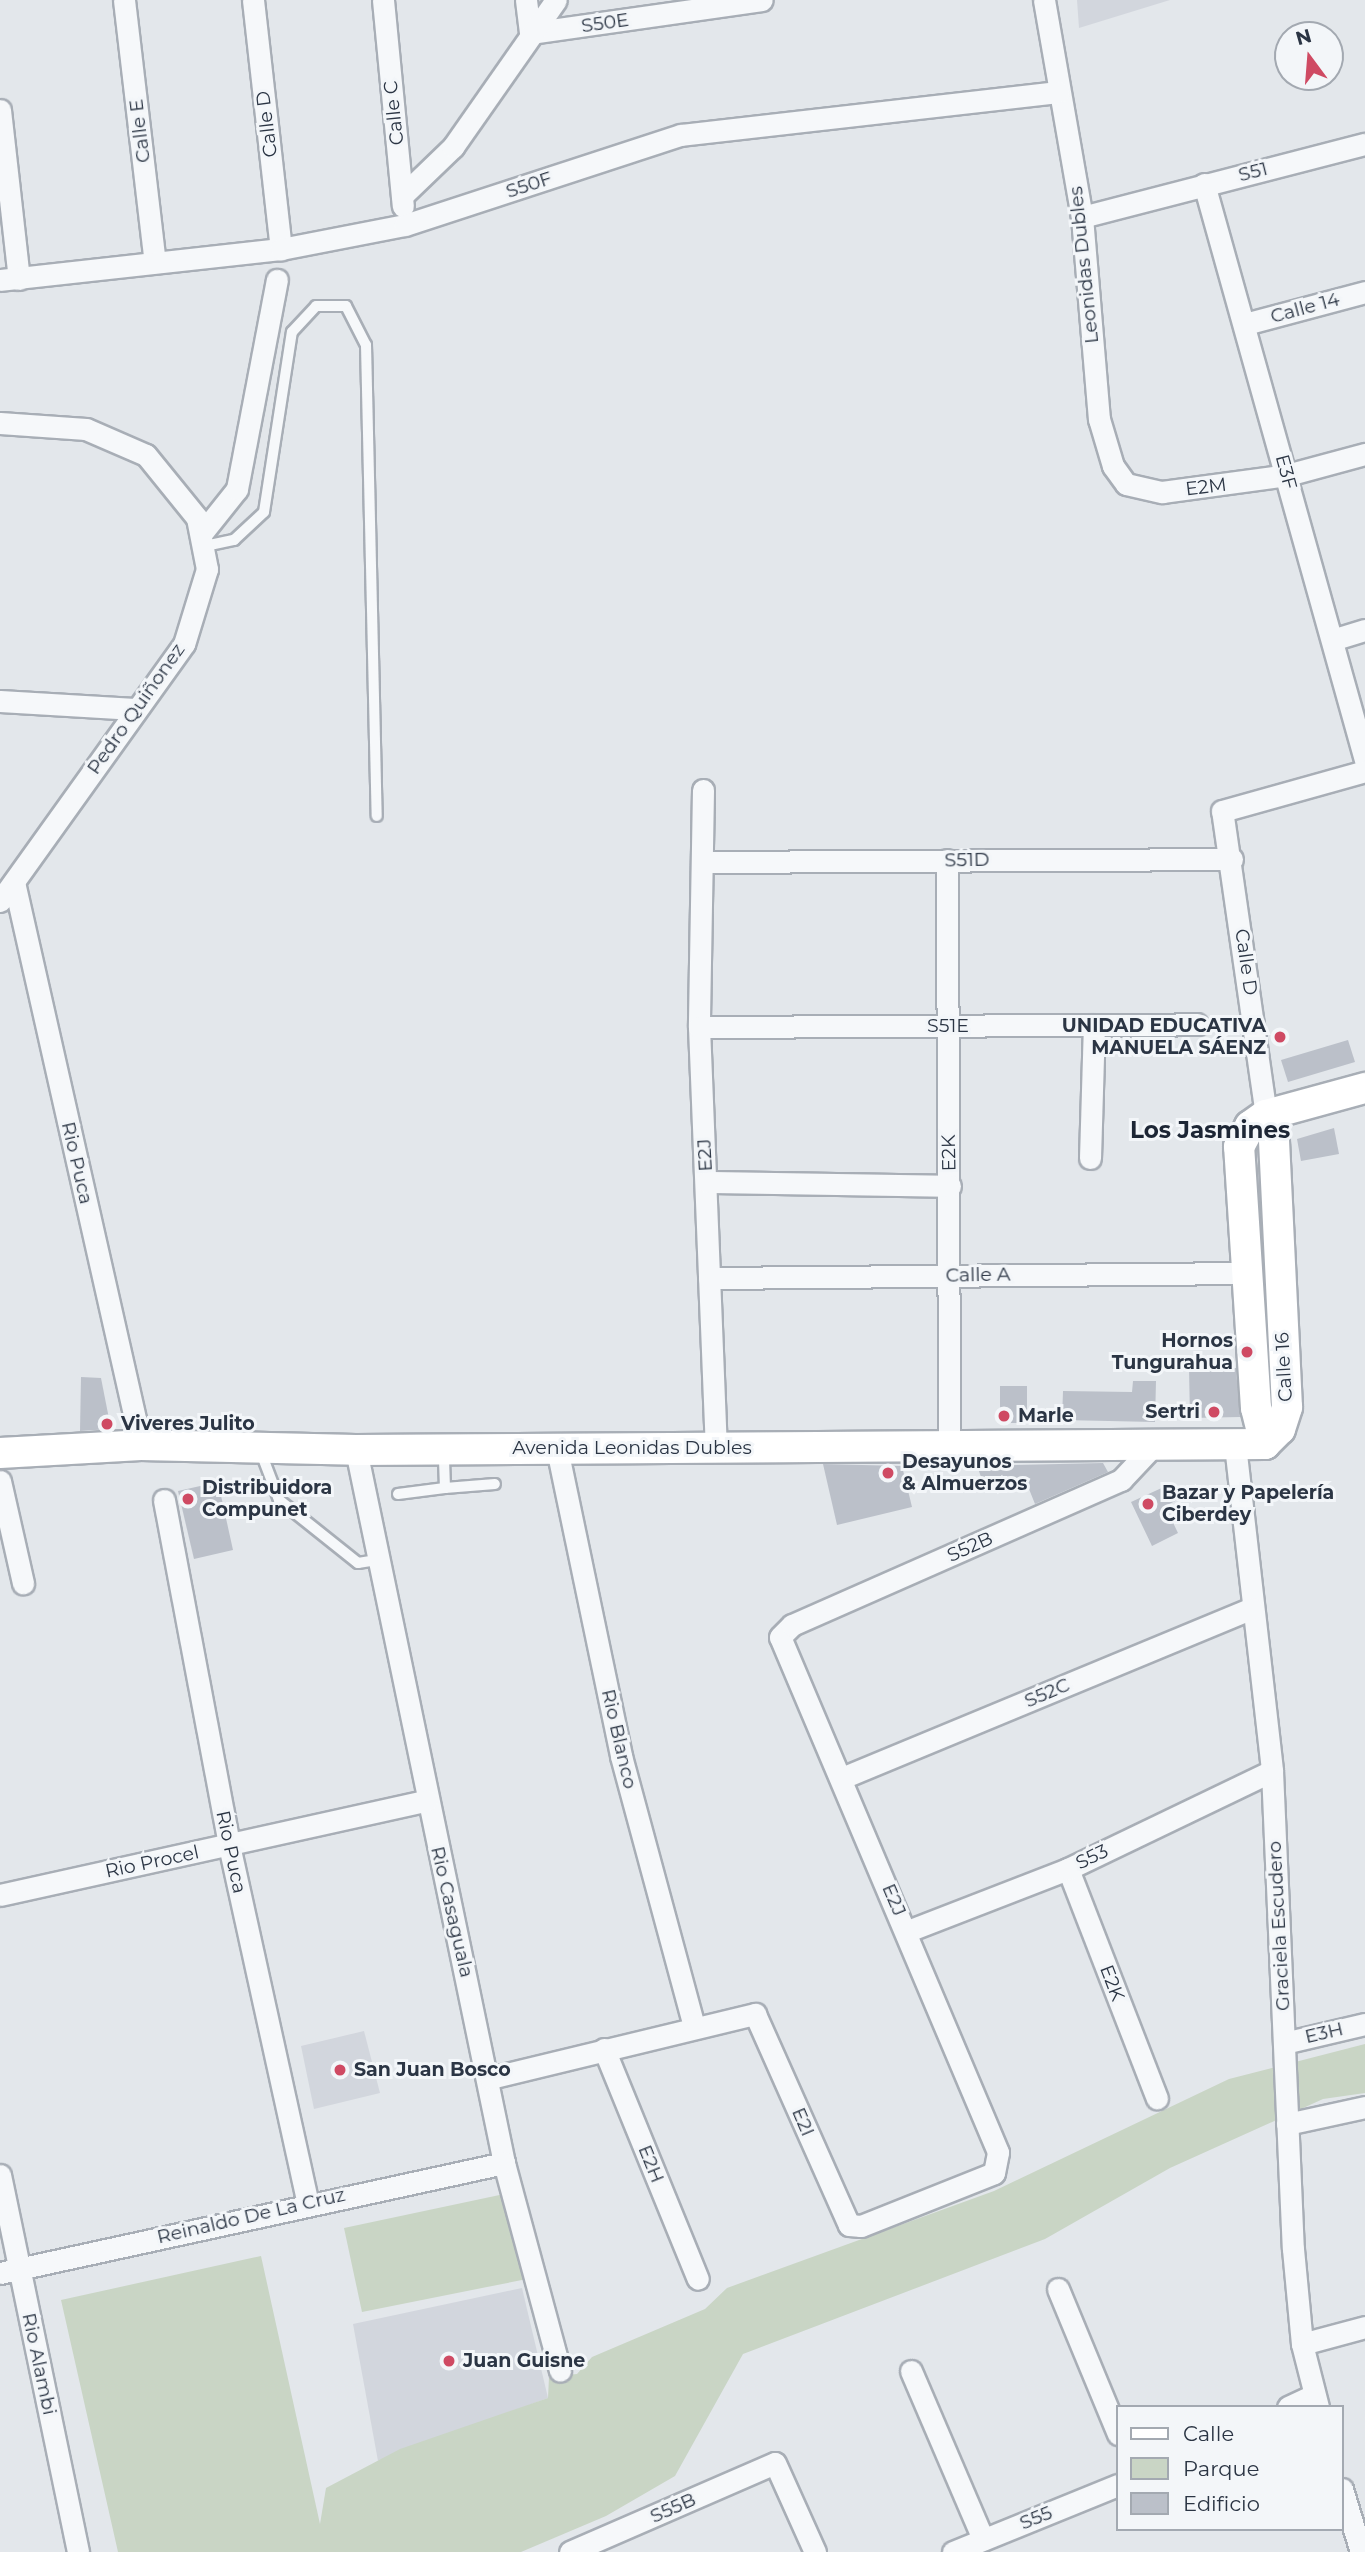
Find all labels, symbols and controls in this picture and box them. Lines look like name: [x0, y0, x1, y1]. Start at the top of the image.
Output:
street label: S50E: [580, 8, 630, 38]
north arrow: [1274, 21, 1344, 91]
text: N: [1293, 24, 1314, 50]
street label: Calle C: [379, 80, 409, 146]
street label: Calle D: [252, 89, 282, 159]
street label: Calle E: [125, 98, 155, 164]
street label: S51: [1236, 157, 1270, 187]
street label: S50F: [503, 167, 555, 203]
street label: Leonidas Dubles: [1064, 185, 1104, 345]
street label: Calle 14: [1268, 288, 1342, 328]
street label: E3F: [1270, 452, 1302, 492]
street label: E2M: [1184, 473, 1228, 501]
street label: Pedro Quiñonez: [82, 639, 190, 779]
street label: S51D: [944, 848, 990, 872]
street label: Calle D: [1230, 927, 1262, 997]
street label: S51E: [927, 1015, 969, 1037]
place label: UNIDAD EDUCATIVA MANUELA SÁENZ: [1062, 1015, 1266, 1059]
marker: UNIDAD EDUCATIVA MANUELA SÁENZ: [1272, 1029, 1288, 1045]
district label: Los Jasmines: [1130, 1116, 1290, 1144]
street label: Rio Puca: [56, 1119, 98, 1207]
street label: E2K: [937, 1134, 961, 1172]
street label: E2J: [693, 1138, 717, 1172]
street label: Calle A: [945, 1263, 1011, 1287]
place label: Hornos Tungurahua: [1112, 1330, 1233, 1374]
street label: Calle 16: [1271, 1332, 1297, 1402]
marker: Hornos Tungurahua: [1239, 1344, 1255, 1360]
place label: Sertri: [1145, 1401, 1200, 1423]
marker: Sertri: [1206, 1404, 1222, 1420]
place label: Marle: [1018, 1405, 1074, 1427]
marker: Marle: [996, 1408, 1012, 1424]
place label: Viveres Julito: [121, 1413, 255, 1435]
marker: Viveres Julito: [99, 1416, 115, 1432]
street label: Avenida Leonidas Dubles: [512, 1437, 752, 1459]
place label: Desayunos & Almuerzos: [902, 1451, 1027, 1495]
marker: Desayunos & Almuerzos: [880, 1465, 896, 1481]
place label: Distribuidora Compunet: [202, 1477, 332, 1521]
place label: Bazar y Papelería Ciberdey: [1162, 1482, 1334, 1526]
marker: Distribuidora Compunet: [180, 1491, 196, 1507]
marker: Bazar y Papelería Ciberdey: [1140, 1496, 1156, 1512]
street label: S52B: [944, 1527, 996, 1567]
street label: S52C: [1021, 1673, 1073, 1713]
street label: Rio Blanco: [596, 1687, 642, 1791]
street label: Rio Puca: [211, 1809, 251, 1895]
street label: S53: [1072, 1840, 1112, 1874]
street label: Graciela Escudero: [1263, 1840, 1295, 2012]
street label: Rio Procel: [103, 1841, 201, 1883]
street label: Rio Casaguala: [426, 1844, 478, 1980]
street label: E2J: [877, 1880, 911, 1920]
street label: E2K: [1095, 1962, 1129, 2004]
street label: E3H: [1303, 2018, 1345, 2048]
place label: San Juan Bosco: [354, 2059, 511, 2081]
marker: San Juan Bosco: [332, 2062, 348, 2078]
street label: E2I: [787, 2104, 819, 2140]
street label: E2H: [633, 2142, 669, 2186]
street label: Reinaldo De La Cruz: [155, 2183, 347, 2249]
street label: Rio Alambi: [17, 2311, 61, 2417]
place label: Juan Guisne: [463, 2350, 585, 2372]
marker: Juan Guisne: [441, 2353, 457, 2369]
legend: [1116, 2405, 1344, 2531]
text: Calle: [1183, 2421, 1234, 2446]
text: Parque: [1183, 2456, 1259, 2481]
street label: S55B: [647, 2488, 699, 2528]
text: Edificio: [1183, 2491, 1260, 2516]
street label: S55: [1016, 2501, 1056, 2535]

